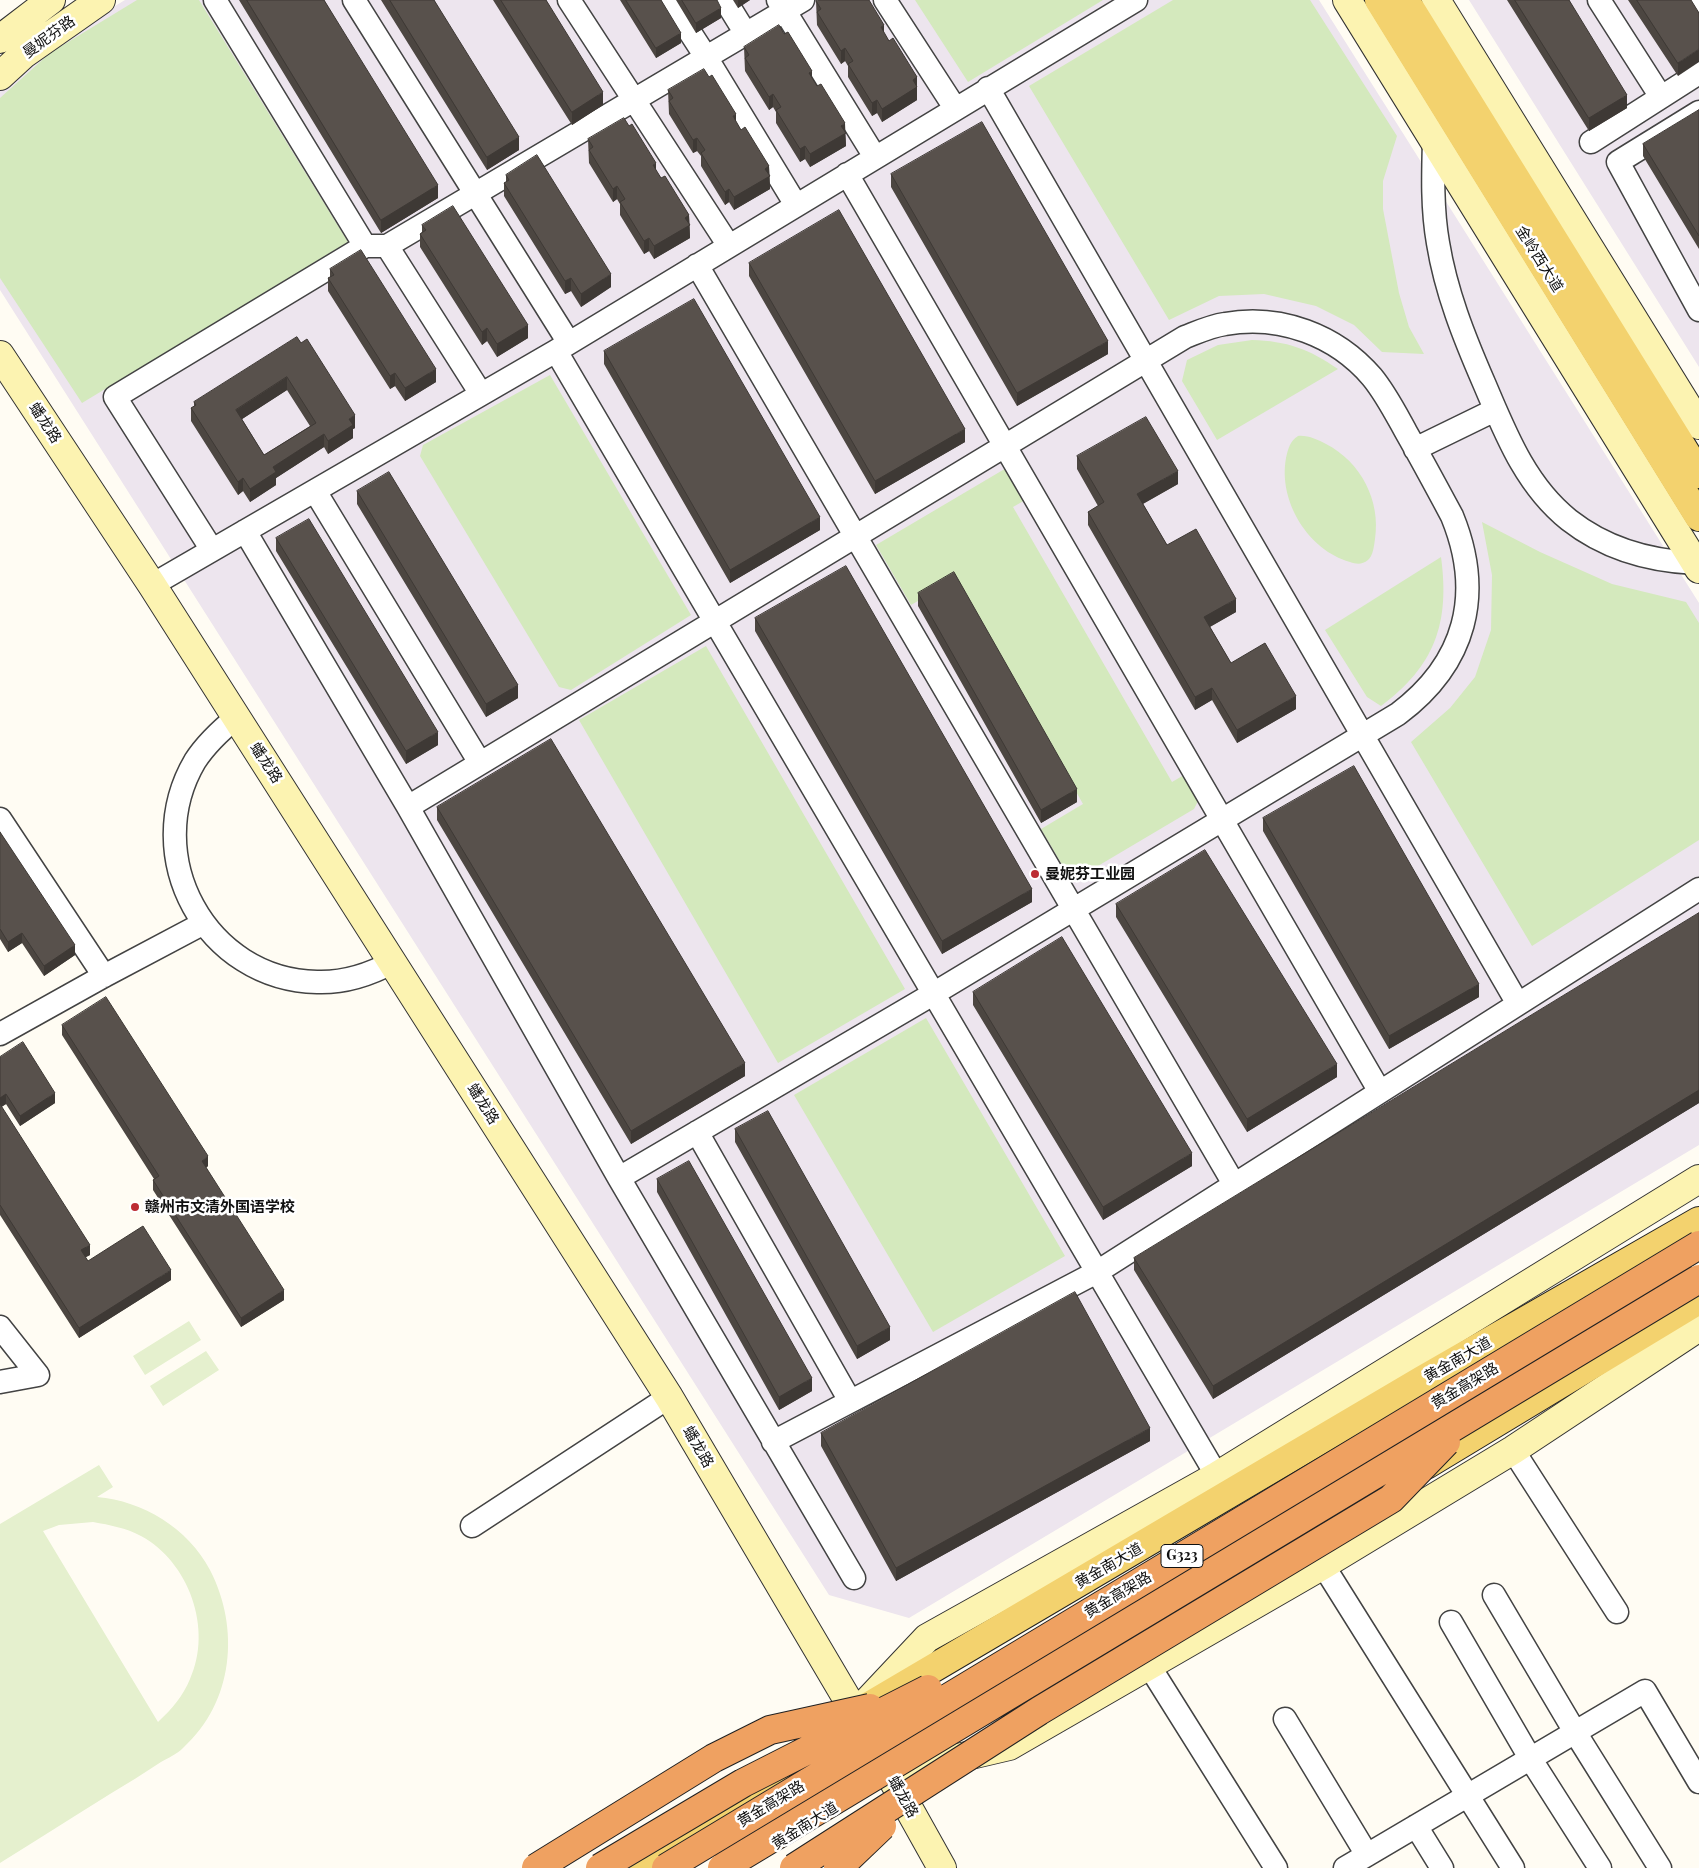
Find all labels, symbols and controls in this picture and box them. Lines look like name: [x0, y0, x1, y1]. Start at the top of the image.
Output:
street label: 曼妮芬路: [19, 12, 79, 62]
street label: 金岭西大道: [1511, 222, 1567, 296]
street label: 蟠龙路: [25, 399, 65, 447]
street label: 蟠龙路: [246, 739, 286, 787]
place label: 曼妮芬工业园: [1045, 865, 1135, 883]
marker: 曼妮芬工业园: [1029, 868, 1041, 880]
street label: 蟠龙路: [463, 1080, 503, 1128]
place label: 赣州市文清外国语学校: [145, 1198, 295, 1216]
marker: 赣州市文清外国语学校: [129, 1201, 141, 1213]
street label: 黄金南大道: [1421, 1333, 1495, 1387]
street label: 黄金高架路: [1428, 1359, 1502, 1413]
street label: 蟠龙路: [679, 1423, 717, 1471]
street label: 黄金南大道: [1072, 1539, 1146, 1593]
road number: G323: [1161, 1544, 1203, 1568]
street label: 黄金高架路: [1081, 1568, 1155, 1622]
street label: 蟠龙路: [884, 1773, 922, 1821]
street label: 黄金高架路: [734, 1777, 808, 1831]
street label: 黄金南大道: [768, 1798, 842, 1854]

